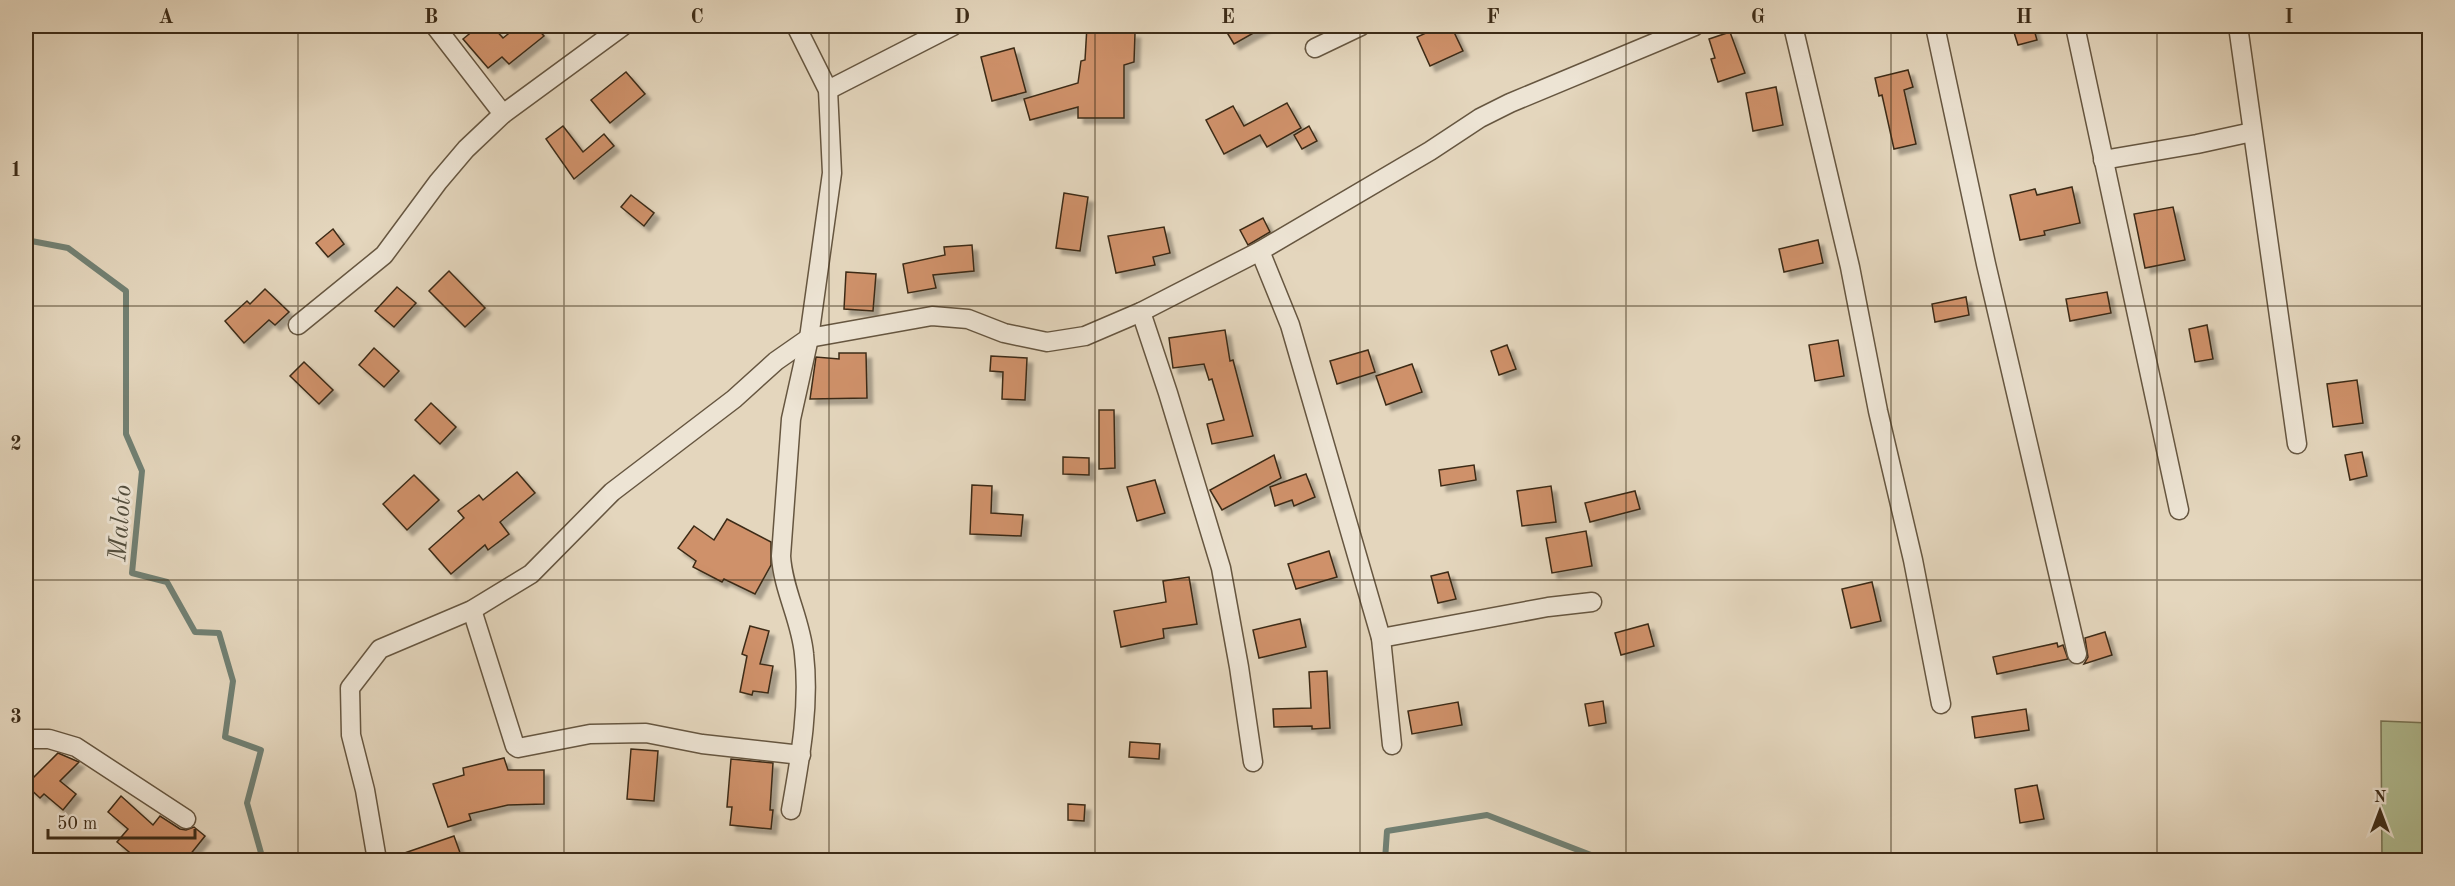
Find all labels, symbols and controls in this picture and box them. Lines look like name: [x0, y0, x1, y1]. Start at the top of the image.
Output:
text: A: [158, 8, 174, 28]
text: B: [424, 8, 438, 28]
text: C: [690, 8, 704, 28]
text: D: [954, 8, 970, 28]
text: E: [1221, 8, 1235, 28]
text: F: [1486, 8, 1500, 28]
text: G: [1751, 8, 1765, 28]
text: H: [2016, 8, 2032, 28]
text: I: [2285, 8, 2293, 28]
text: 1: [10, 161, 22, 181]
text: 2: [10, 435, 22, 455]
water label: Maloto: [105, 484, 137, 563]
text: 3: [10, 708, 22, 728]
north arrow: [2350, 781, 2410, 841]
text: N: [2374, 790, 2387, 806]
scale bar: [48, 802, 195, 840]
text: 50 m: [57, 815, 97, 833]

